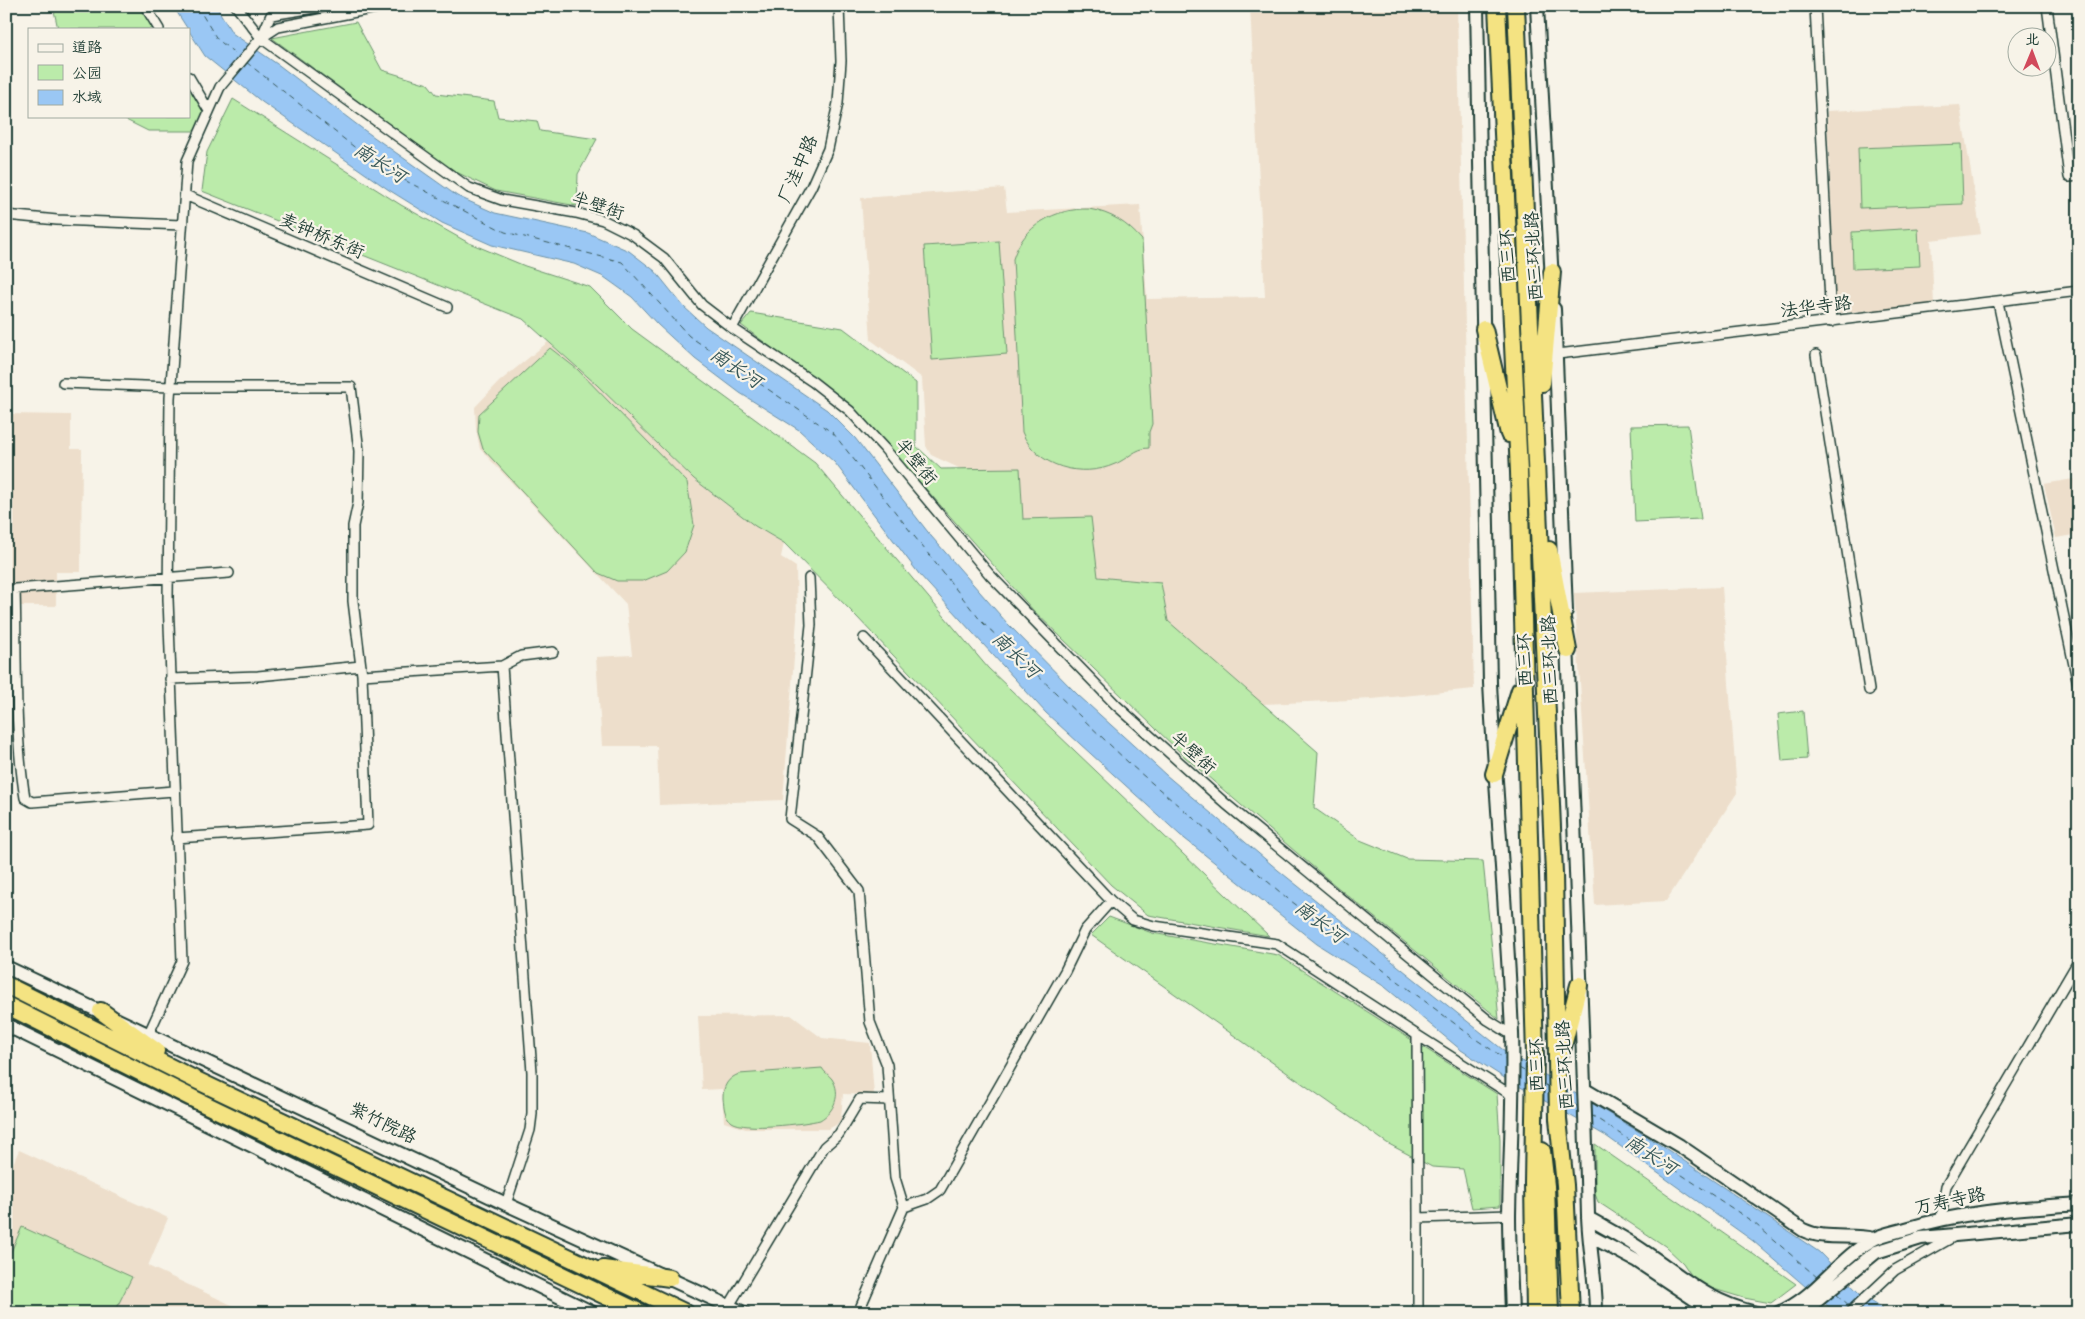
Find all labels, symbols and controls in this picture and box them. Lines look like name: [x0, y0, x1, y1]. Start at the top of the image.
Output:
legend: [28, 28, 190, 118]
north arrow: [2008, 28, 2058, 78]
text: 北: [2025, 31, 2039, 48]
text: 道路: [72, 38, 102, 57]
text: 公园: [72, 64, 102, 83]
text: 水域: [72, 88, 102, 107]
street label: 厂洼中路: [773, 131, 823, 207]
water label: 南长河: [350, 137, 413, 190]
street label: 半壁街: [569, 187, 627, 225]
street label: 麦钟桥东街: [276, 208, 368, 264]
street label: 西三环北路: [1520, 210, 1548, 302]
street label: 西三环: [1495, 228, 1521, 284]
street label: 法华寺路: [1779, 291, 1853, 323]
water label: 南长河: [706, 342, 769, 396]
street label: 半壁街: [890, 434, 942, 490]
street label: 西三环北路: [1537, 615, 1563, 705]
water label: 南长河: [987, 627, 1047, 686]
street label: 西三环: [1513, 633, 1537, 687]
street label: 半壁街: [1165, 726, 1221, 780]
water label: 南长河: [1290, 895, 1352, 951]
street label: 西三环北路: [1551, 1019, 1579, 1111]
street label: 西三环: [1525, 1038, 1549, 1092]
street label: 紫竹院路: [346, 1097, 420, 1149]
water label: 南长河: [1621, 1129, 1684, 1182]
street label: 万寿寺路: [1912, 1182, 1988, 1220]

